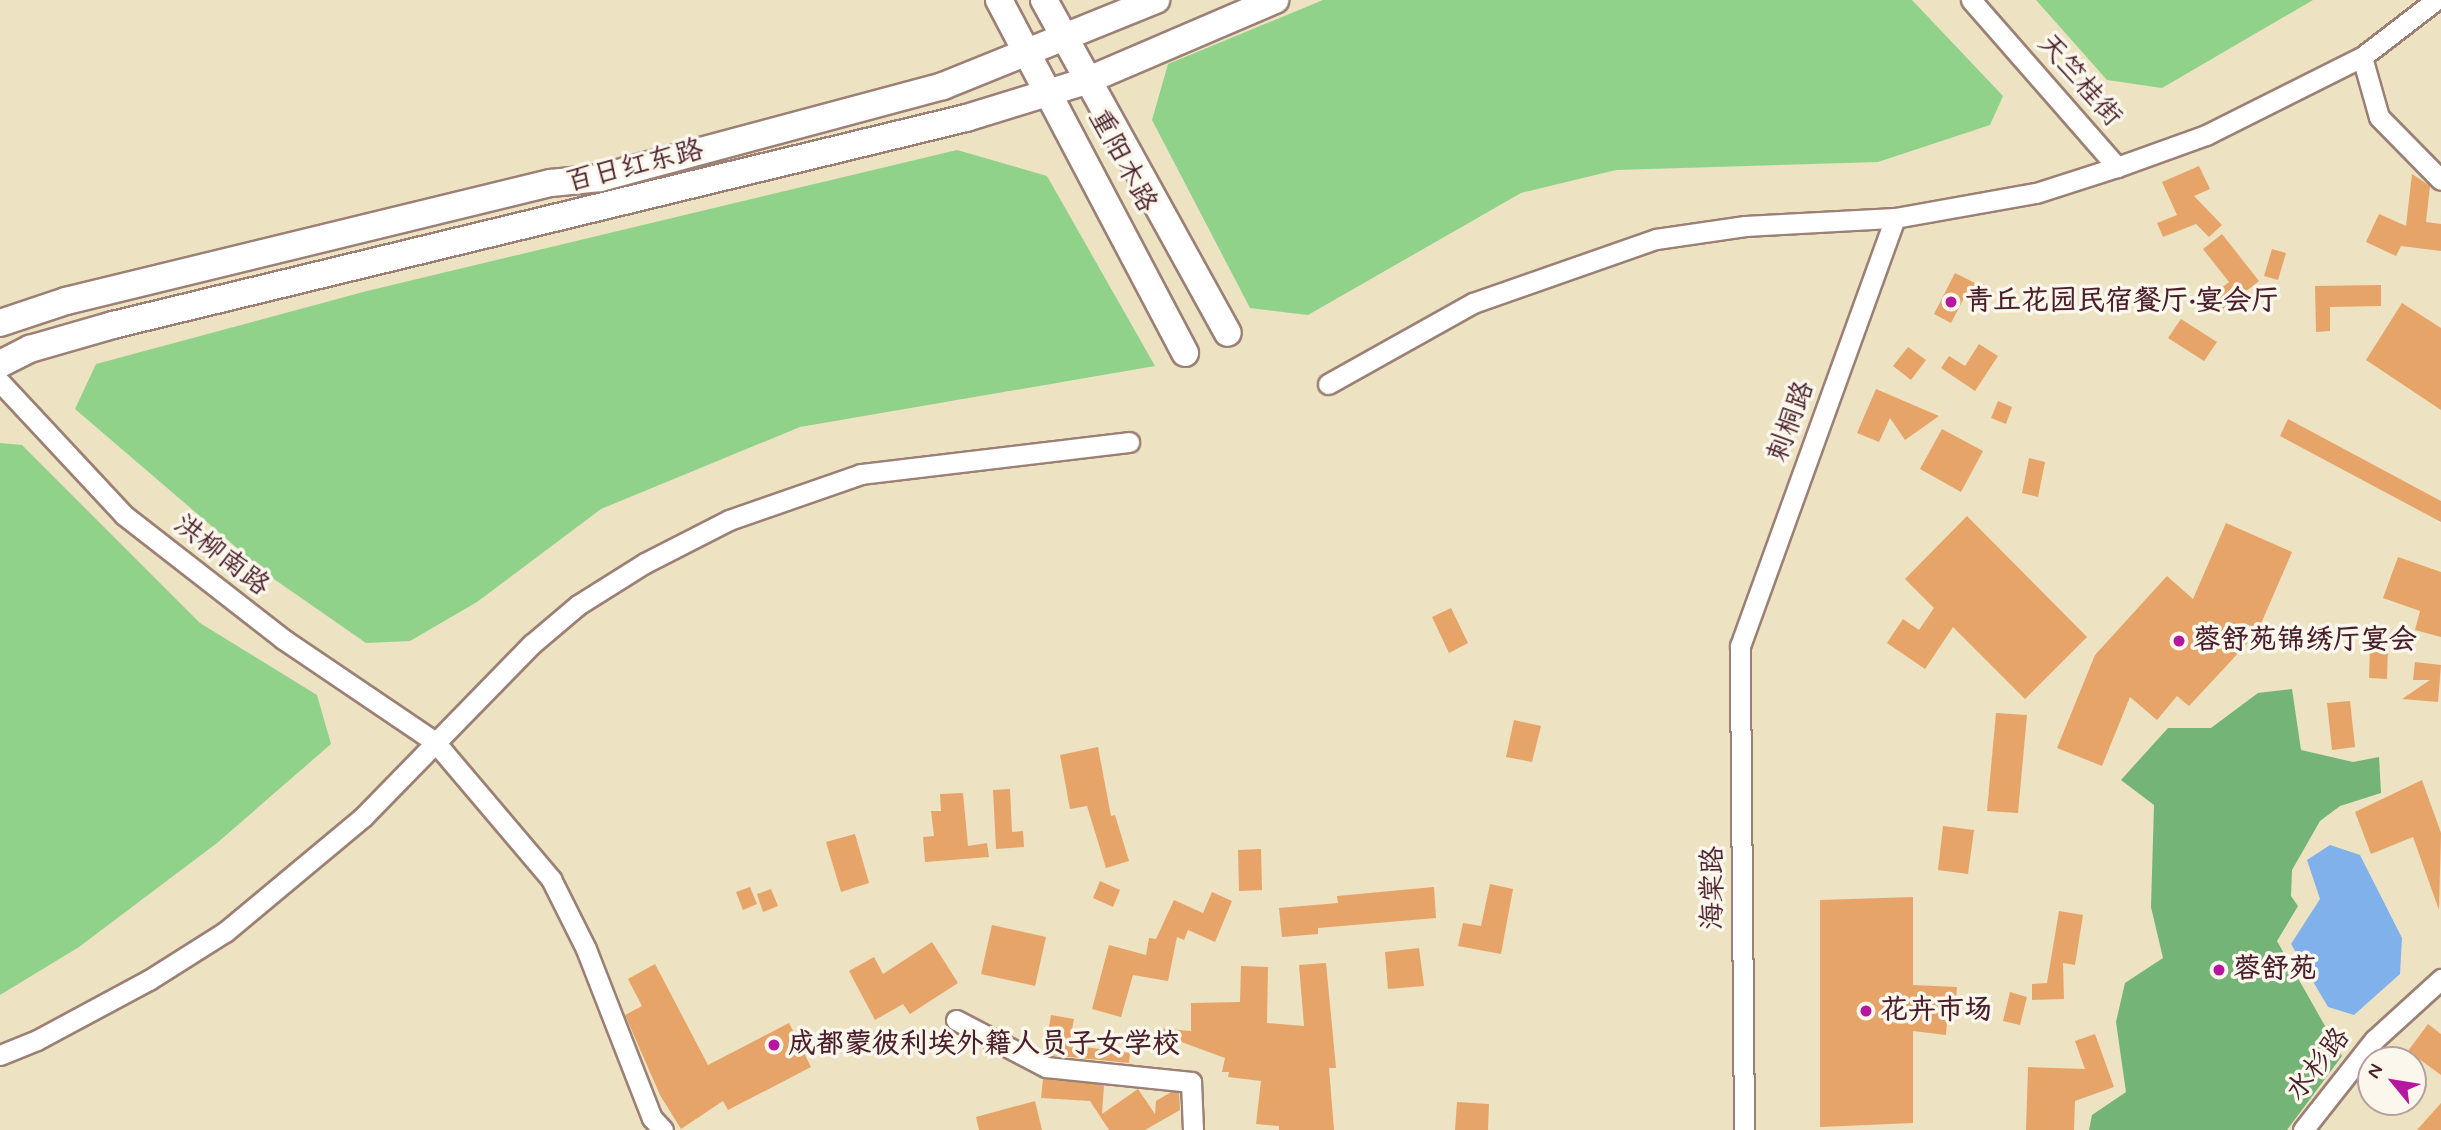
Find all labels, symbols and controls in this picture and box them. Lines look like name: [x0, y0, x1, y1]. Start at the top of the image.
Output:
street label: 天竺桂街: [2030, 28, 2128, 134]
street label: 重阳木路: [1081, 104, 1163, 218]
street label: 百日红东路: [563, 134, 707, 200]
place label: 青丘花园民宿餐厅·宴会厅: [1965, 285, 2279, 319]
marker: 青丘花园民宿餐厅·宴会厅: [1943, 294, 1959, 310]
street label: 刺桐路: [1762, 377, 1822, 467]
street label: 洪柳南路: [167, 508, 275, 604]
place label: 蓉舒苑锦绣厅宴会: [2193, 624, 2417, 658]
marker: 蓉舒苑锦绣厅宴会: [2171, 633, 2187, 649]
street label: 海棠路: [1697, 846, 1731, 930]
place label: 蓉舒苑: [2233, 953, 2317, 987]
marker: 蓉舒苑: [2211, 962, 2227, 978]
place label: 花卉市场: [1880, 994, 1992, 1028]
marker: 花卉市场: [1858, 1003, 1874, 1019]
street label: 水杉路: [2280, 1022, 2358, 1108]
place label: 成都蒙彼利埃外籍人员子女学校: [788, 1028, 1180, 1062]
marker: 成都蒙彼利埃外籍人员子女学校: [766, 1037, 782, 1053]
north arrow: [2357, 1046, 2427, 1116]
text: N: [2361, 1060, 2389, 1083]

